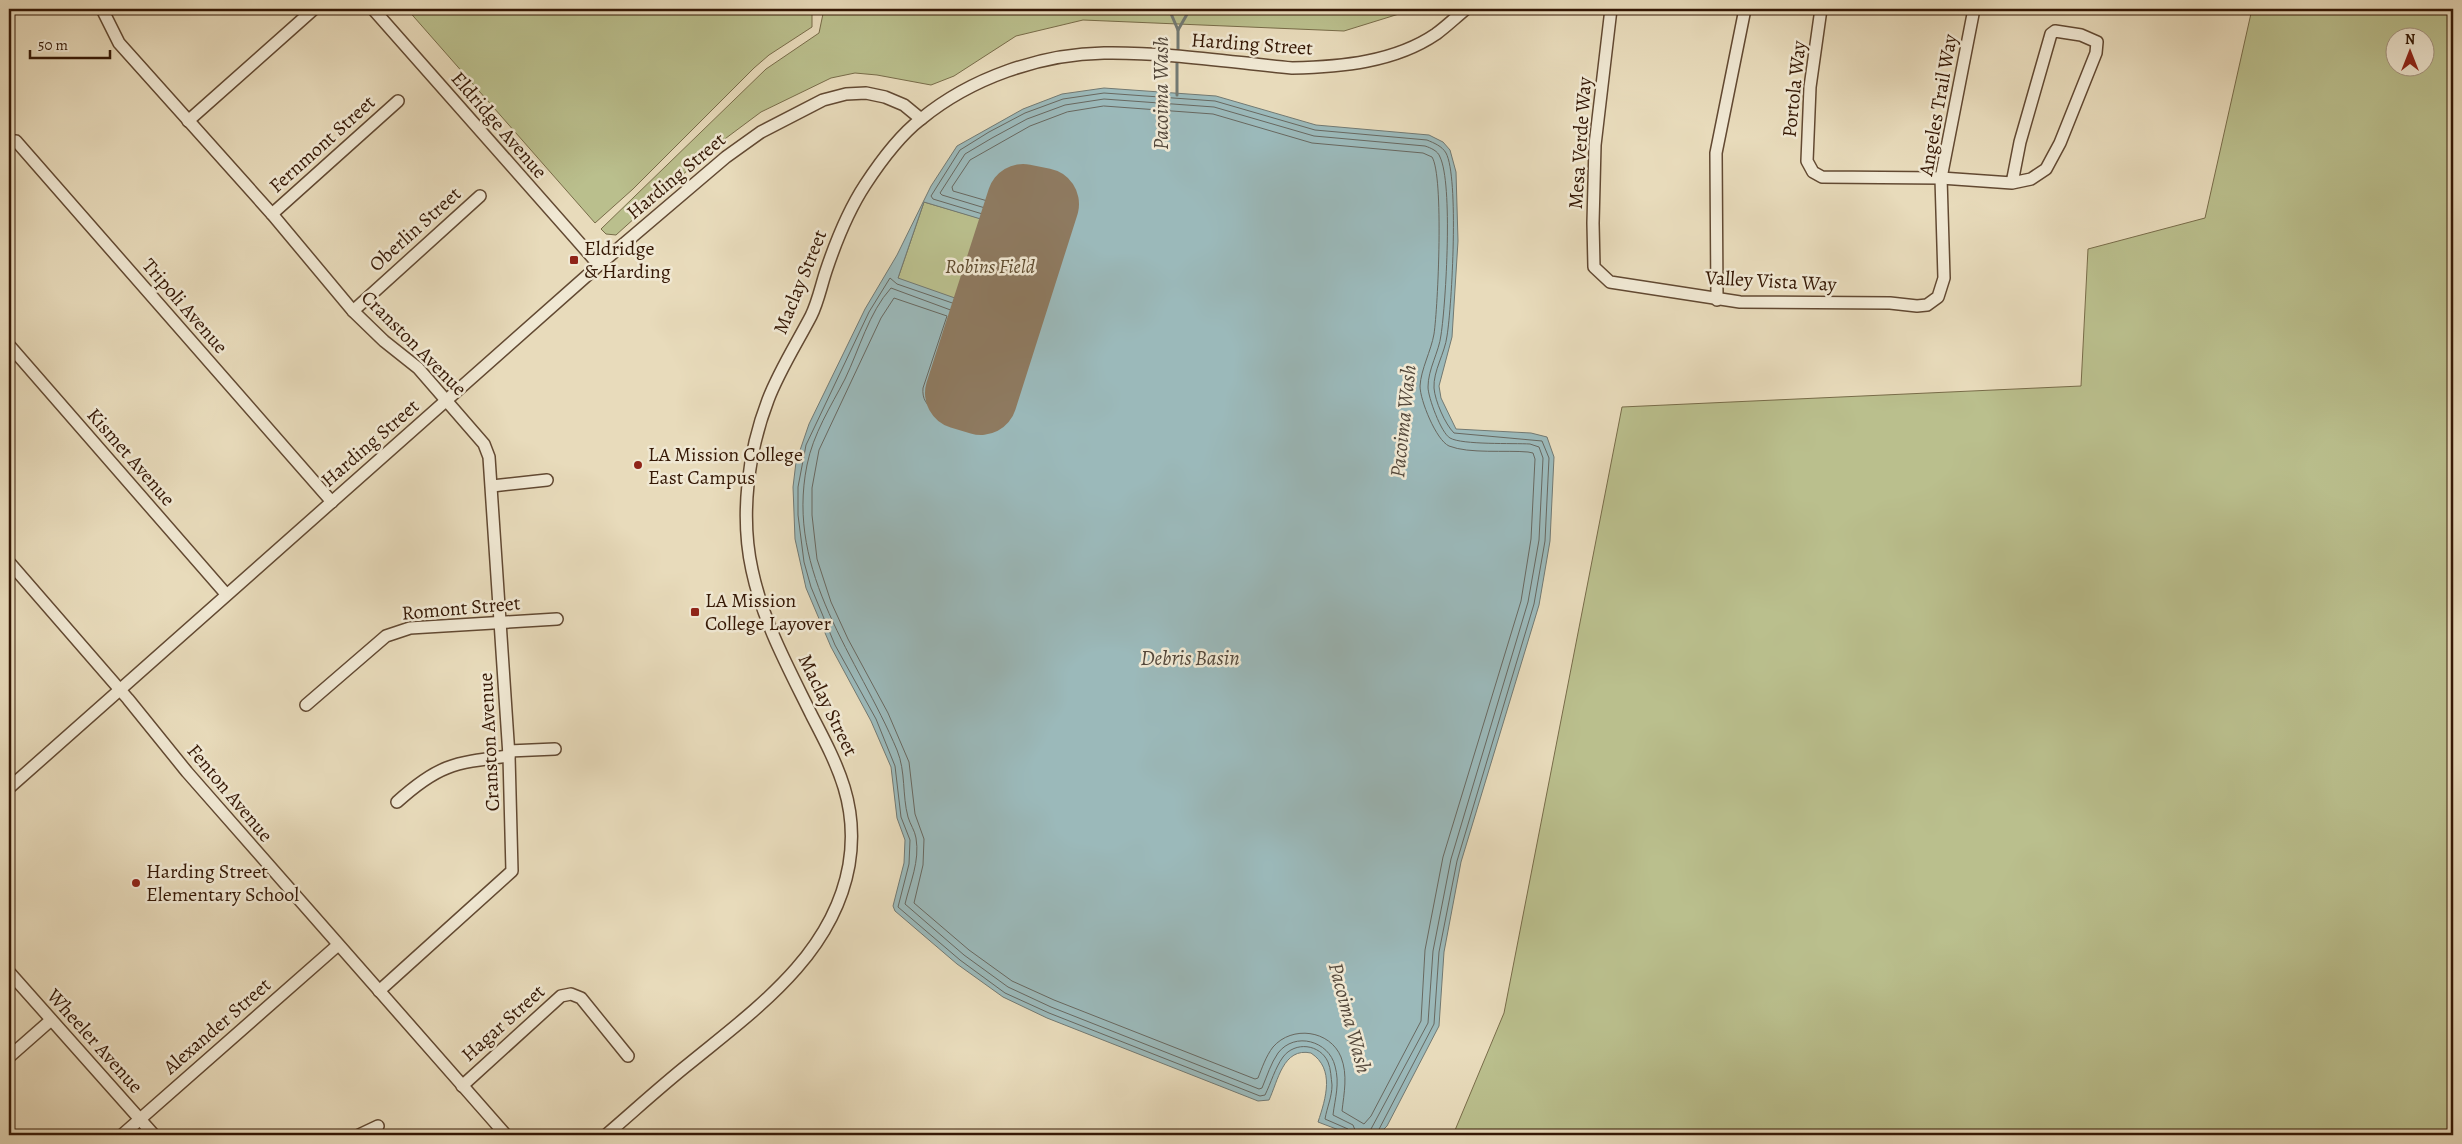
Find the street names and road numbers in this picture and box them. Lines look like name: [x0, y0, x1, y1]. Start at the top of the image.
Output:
street label: Harding Street: [1190, 26, 1314, 62]
street label: Angeles Trail Way: [1912, 31, 1964, 179]
street label: Portola Way: [1775, 38, 1813, 139]
street label: Eldridge Avenue: [445, 66, 553, 184]
street label: Mesa Verde Way: [1562, 75, 1598, 210]
street label: Fernmont Street: [263, 89, 381, 199]
street label: Harding Street: [621, 126, 732, 226]
street label: Oberlin Street: [363, 180, 467, 278]
street label: Maclay Street: [767, 225, 833, 338]
street label: Tripoli Avenue: [136, 253, 234, 359]
street label: Valley Vista Way: [1704, 264, 1838, 298]
street label: Cranston Avenue: [355, 284, 473, 402]
street label: Harding Street: [315, 393, 425, 493]
street label: Kismet Avenue: [81, 402, 181, 512]
street label: Romont Street: [401, 589, 522, 627]
street label: Maclay Street: [792, 649, 865, 761]
street label: Cranston Avenue: [472, 672, 506, 812]
street label: Fenton Avenue: [181, 738, 279, 848]
street label: Alexander Street: [157, 971, 277, 1081]
street label: Hagar Street: [455, 978, 551, 1068]
street label: Wheeler Avenue: [40, 982, 149, 1099]

